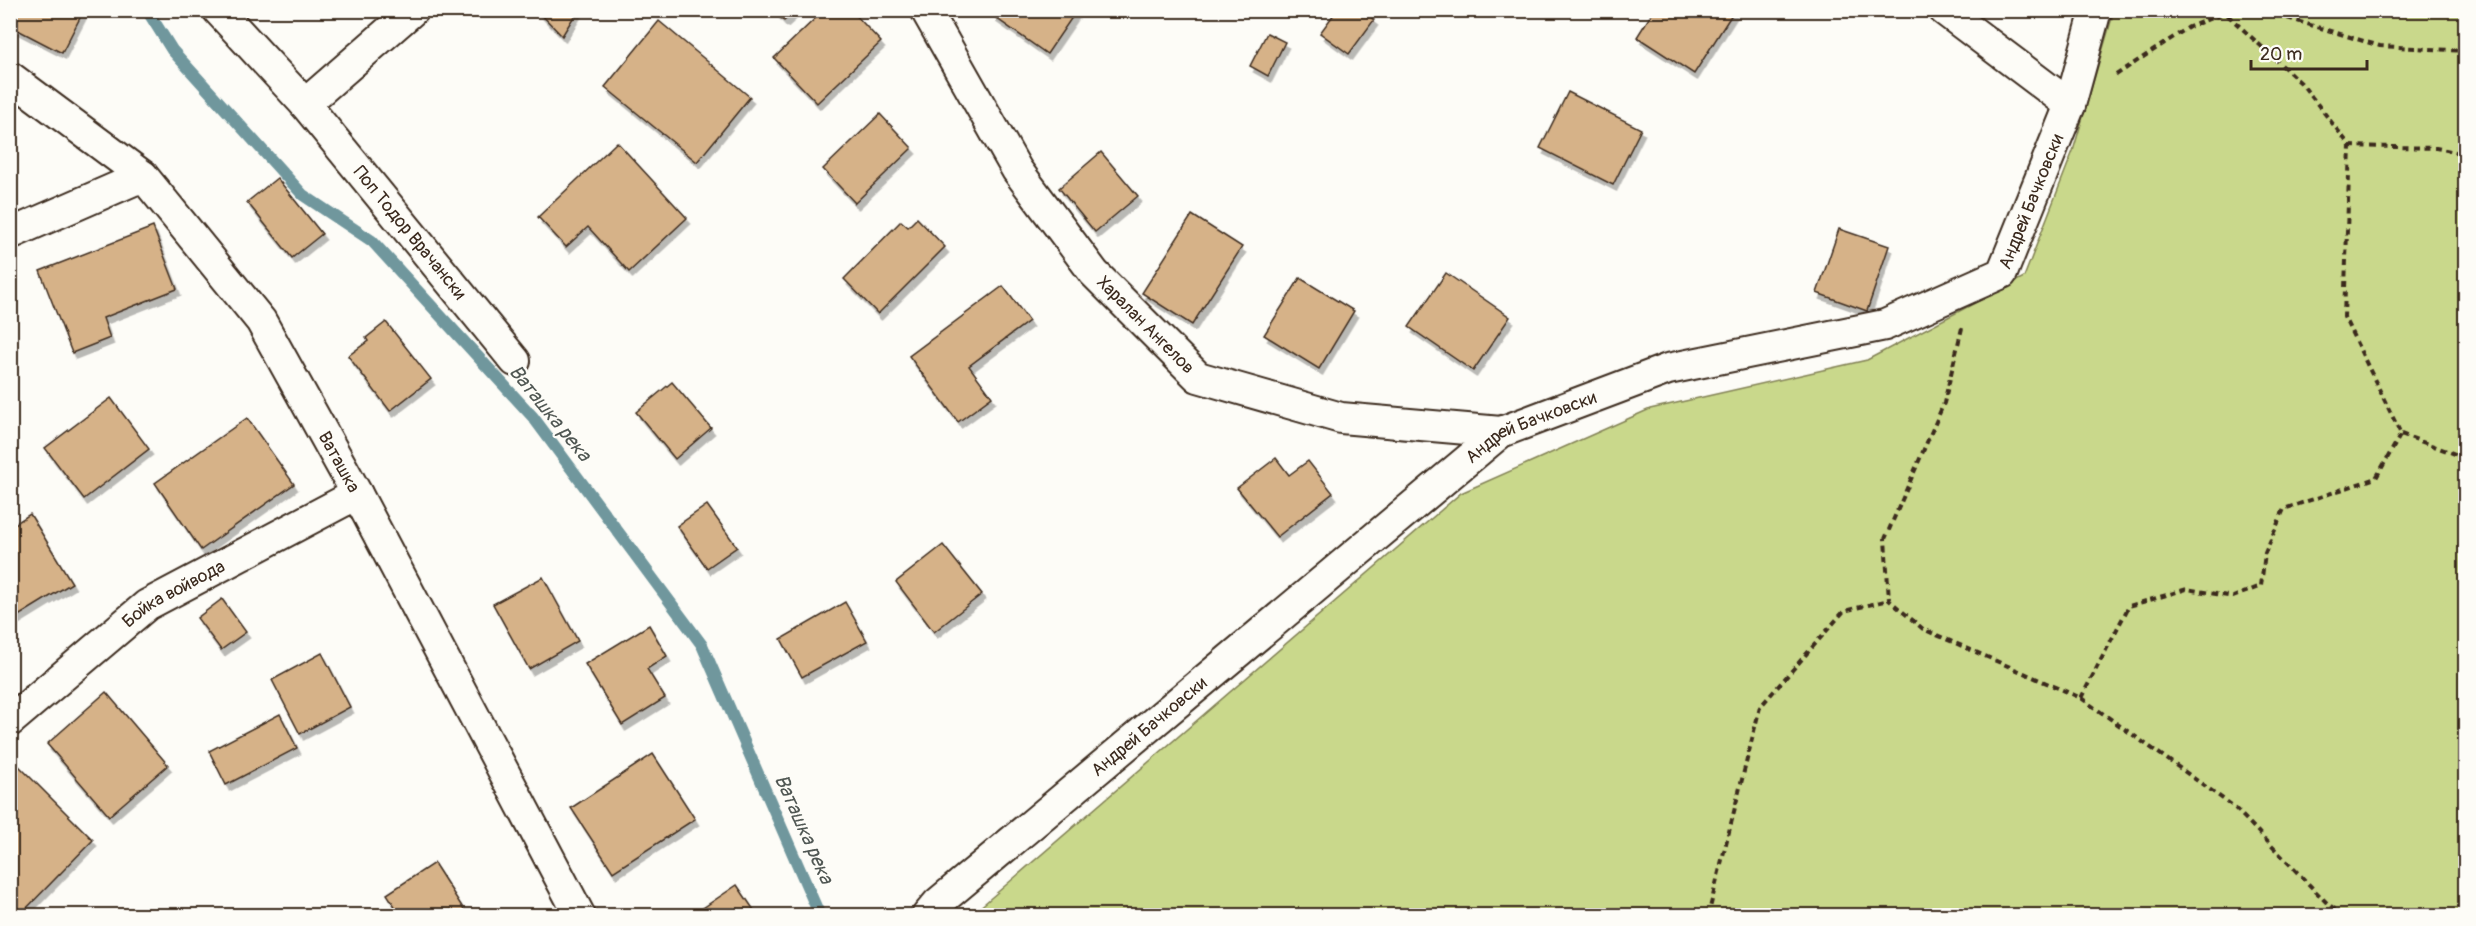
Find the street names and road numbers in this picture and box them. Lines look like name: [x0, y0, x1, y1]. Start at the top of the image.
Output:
street label: Андрей Бачковски: [1993, 131, 2069, 273]
street label: Поп Тодор Врачански: [349, 161, 471, 304]
street label: Харалан Ангелов: [1092, 271, 1200, 379]
street label: Андрей Бачковски: [1461, 386, 1599, 468]
street label: Ваташка: [313, 427, 365, 497]
street label: Бойка войвода: [117, 555, 229, 633]
street label: Андрей Бачковски: [1086, 672, 1211, 782]

